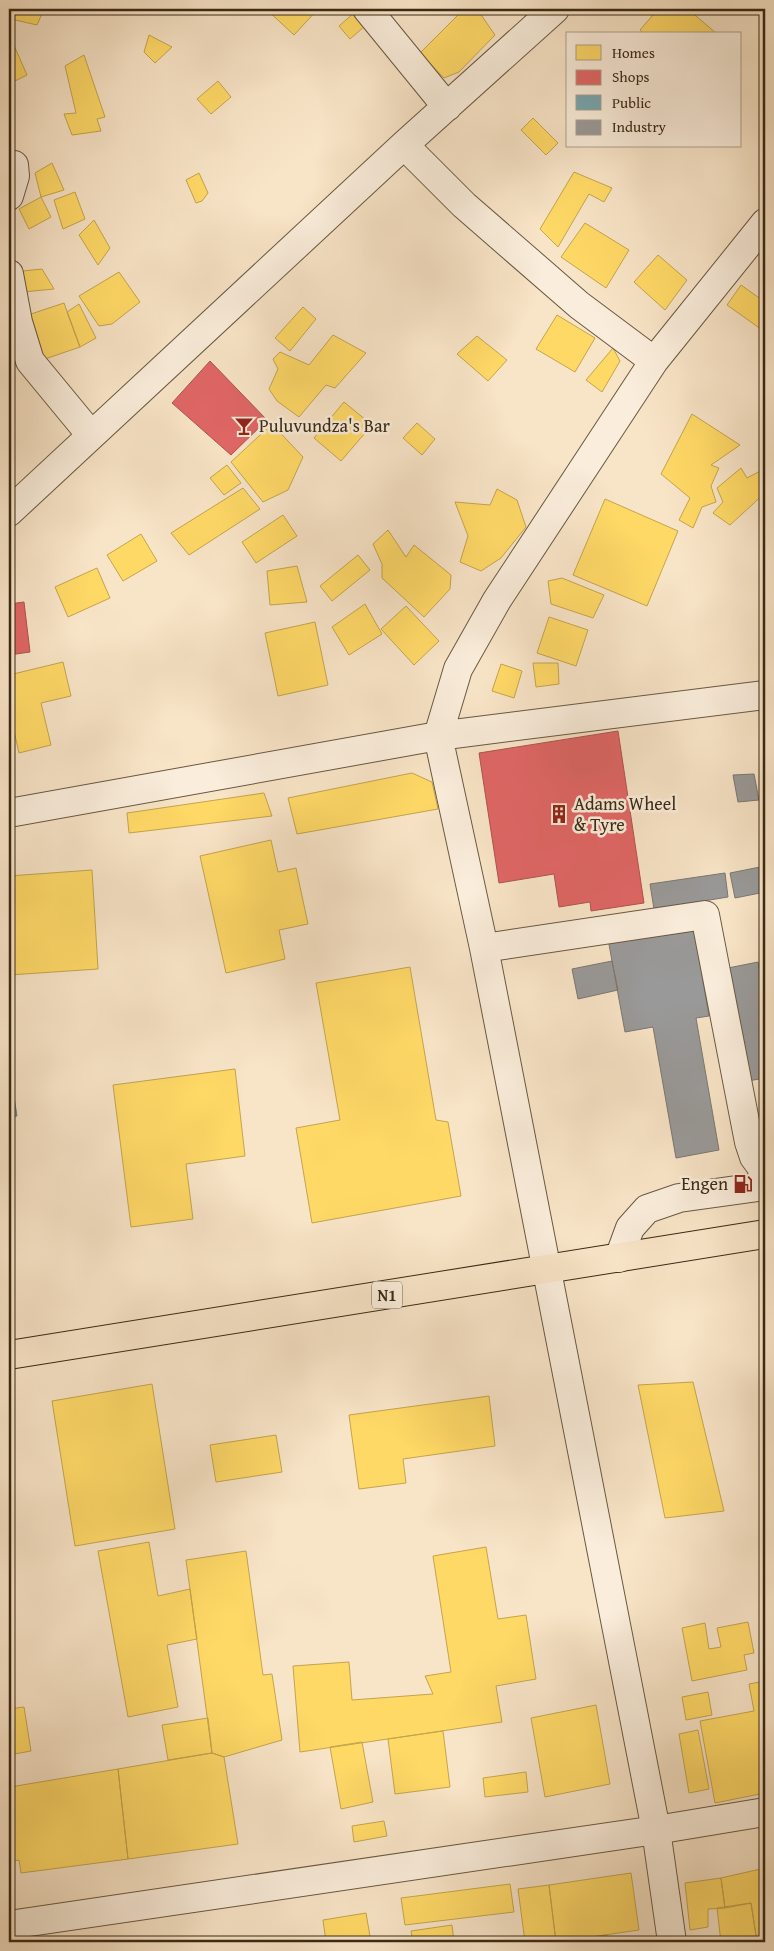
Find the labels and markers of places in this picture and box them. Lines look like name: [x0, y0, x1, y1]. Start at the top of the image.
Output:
place label: Puluvundza's Bar: [259, 412, 390, 439]
bar icon: Puluvundza's Bar: [233, 415, 255, 437]
place label: Adams Wheel & Tyre: [574, 790, 676, 838]
building icon: Adams Wheel & Tyre: [548, 803, 570, 825]
place label: Engen: [681, 1170, 728, 1197]
fuel station icon: Engen: [732, 1173, 754, 1195]

